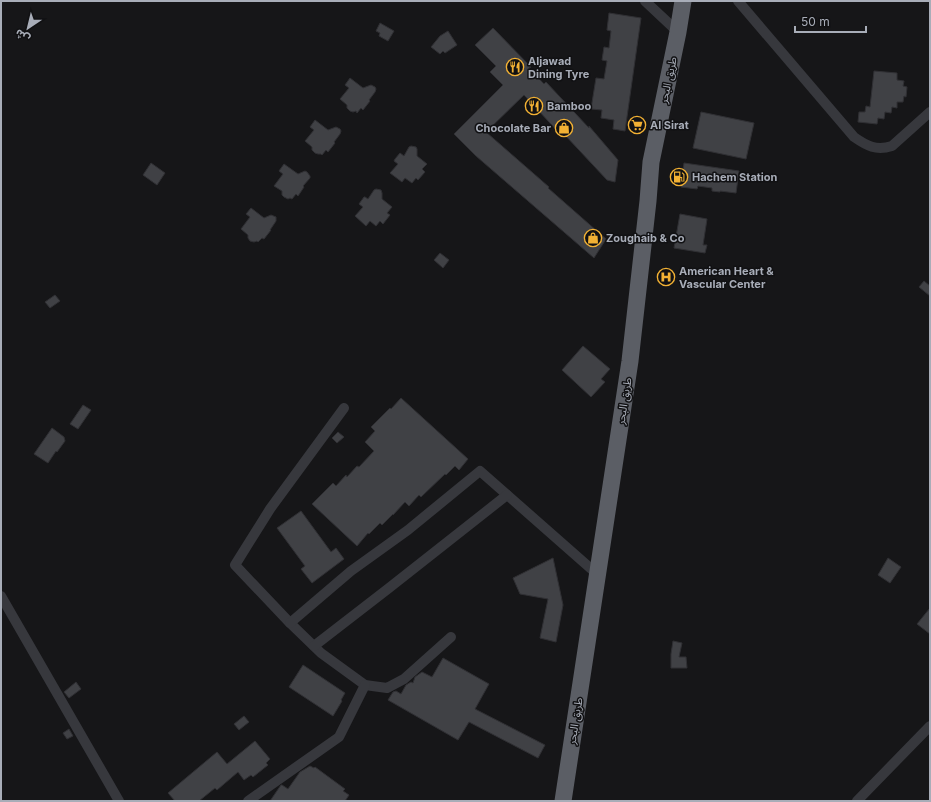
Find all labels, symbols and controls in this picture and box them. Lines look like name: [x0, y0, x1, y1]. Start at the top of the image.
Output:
north arrow: [8, 8, 48, 48]
scale bar: [795, 8, 866, 34]
text: 50 m: [801, 14, 830, 29]
text: ش: [12, 26, 32, 46]
place label: Aljawad Dining Tyre: [528, 54, 590, 81]
street label: طريق البحر: [656, 55, 680, 106]
restaurant icon: Aljawad Dining Tyre: [505, 57, 525, 77]
restaurant icon: Bamboo: [524, 96, 544, 116]
place label: Bamboo: [547, 99, 591, 113]
supermarket icon: Al Sirat: [627, 115, 647, 135]
shop icon: Chocolate Bar: [554, 118, 574, 138]
place label: Al Sirat: [650, 118, 689, 132]
place label: Chocolate Bar: [475, 121, 552, 135]
fuel station icon: Hachem Station: [669, 167, 689, 187]
place label: Hachem Station: [692, 170, 778, 184]
shop icon: Zoughaib & Co: [583, 228, 603, 248]
place label: Zoughaib & Co: [606, 231, 685, 245]
place label: American Heart & Vascular Center: [679, 264, 774, 291]
hospital icon: American Heart & Vascular Center: [656, 267, 676, 287]
street label: طريق البحر: [613, 377, 635, 426]
street label: طريق البحر: [564, 697, 586, 746]

